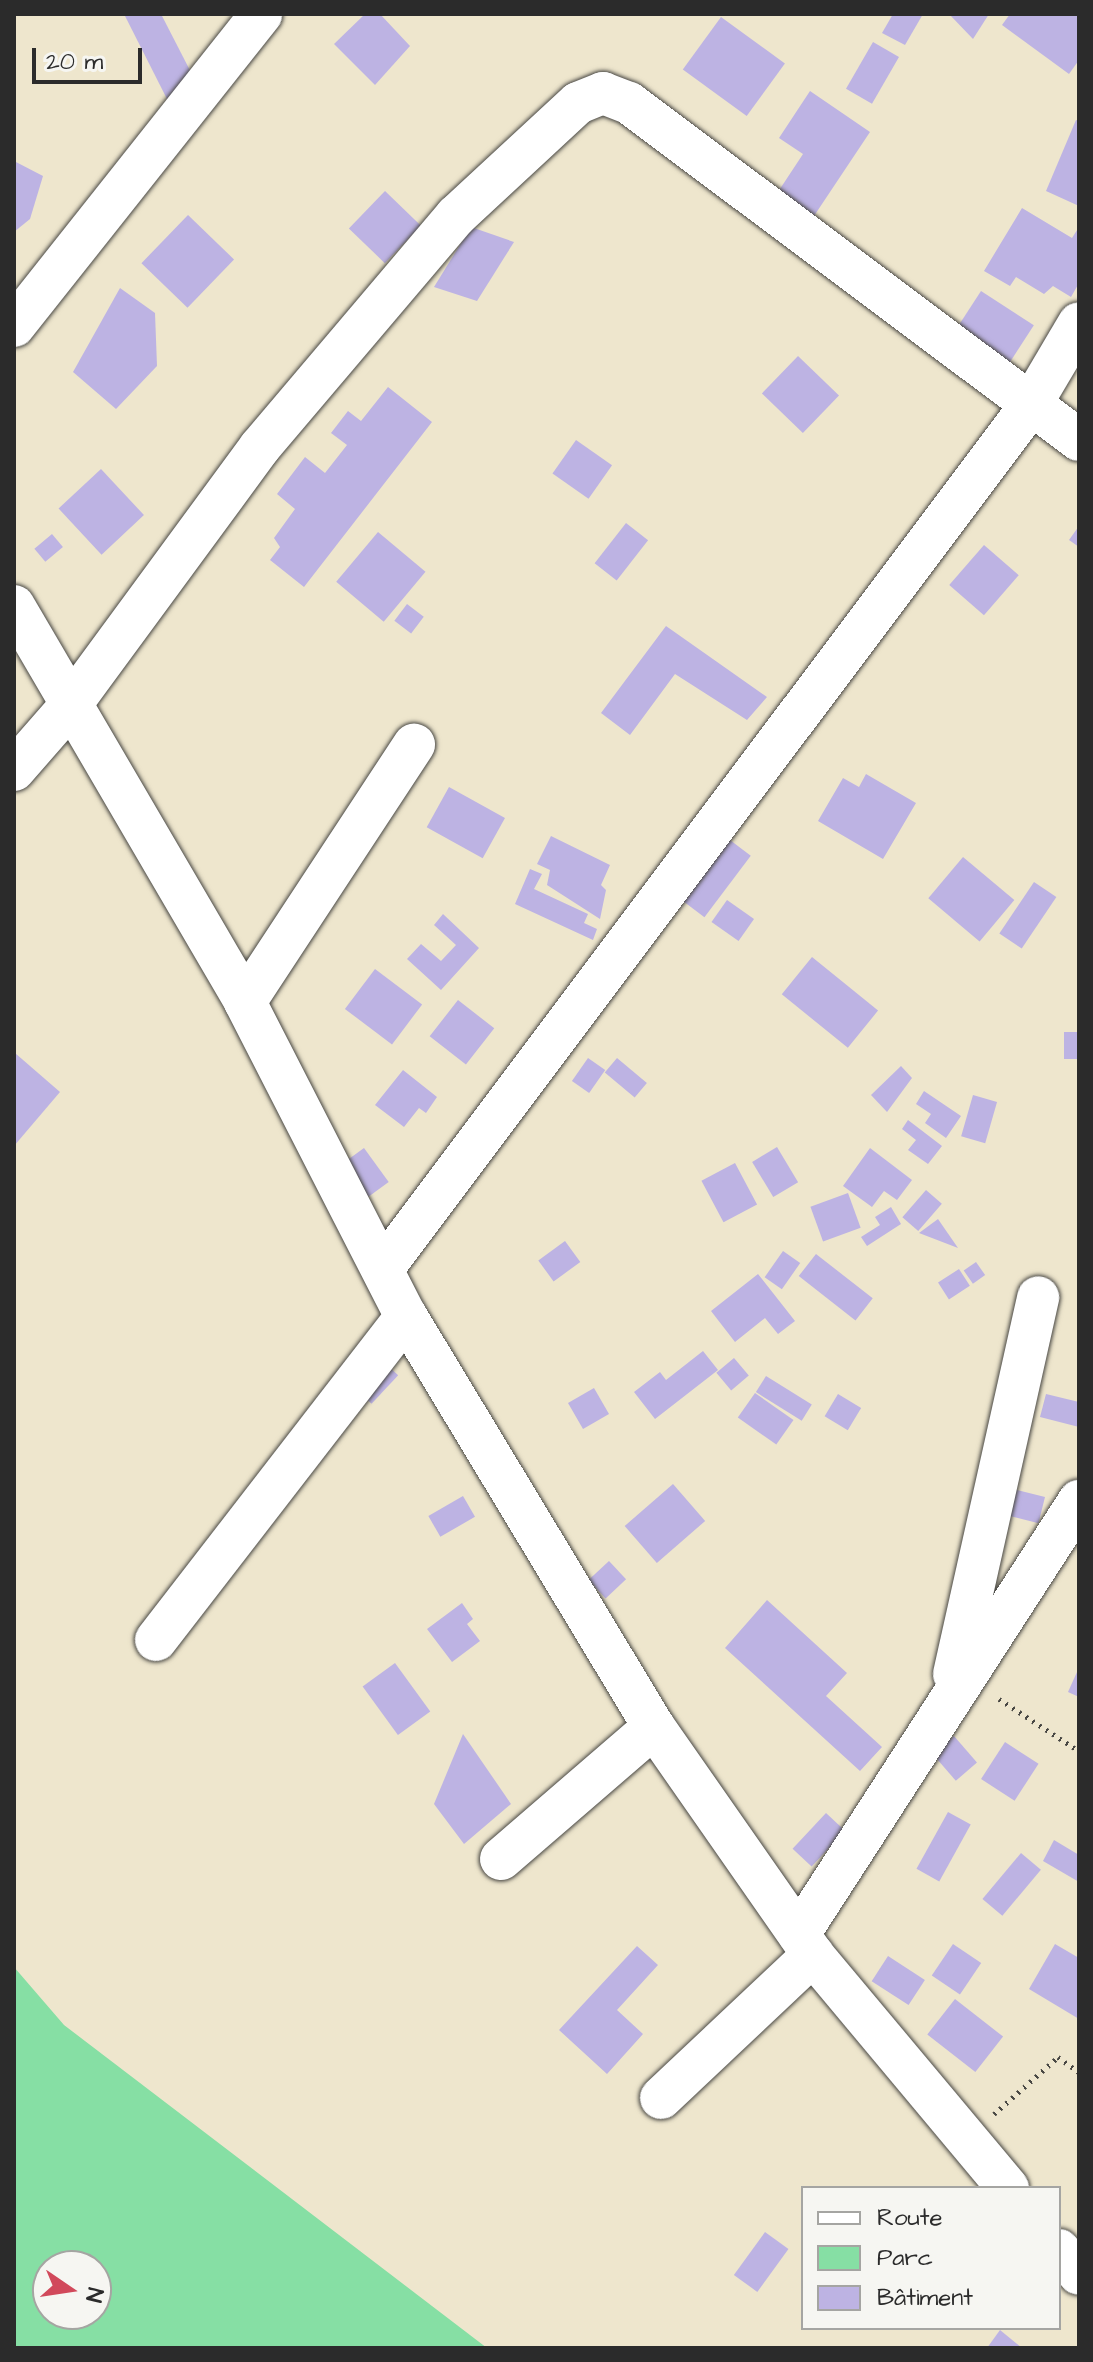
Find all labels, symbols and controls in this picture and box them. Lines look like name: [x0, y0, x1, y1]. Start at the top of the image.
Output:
scale bar: [36, 32, 146, 82]
text: 20 m: [46, 45, 103, 79]
legend: [801, 2186, 1061, 2330]
text: Route: [877, 2201, 942, 2235]
text: Parc: [877, 2241, 933, 2275]
north arrow: [32, 2250, 112, 2330]
text: Bâtiment: [877, 2281, 973, 2315]
text: N: [77, 2285, 111, 2305]

